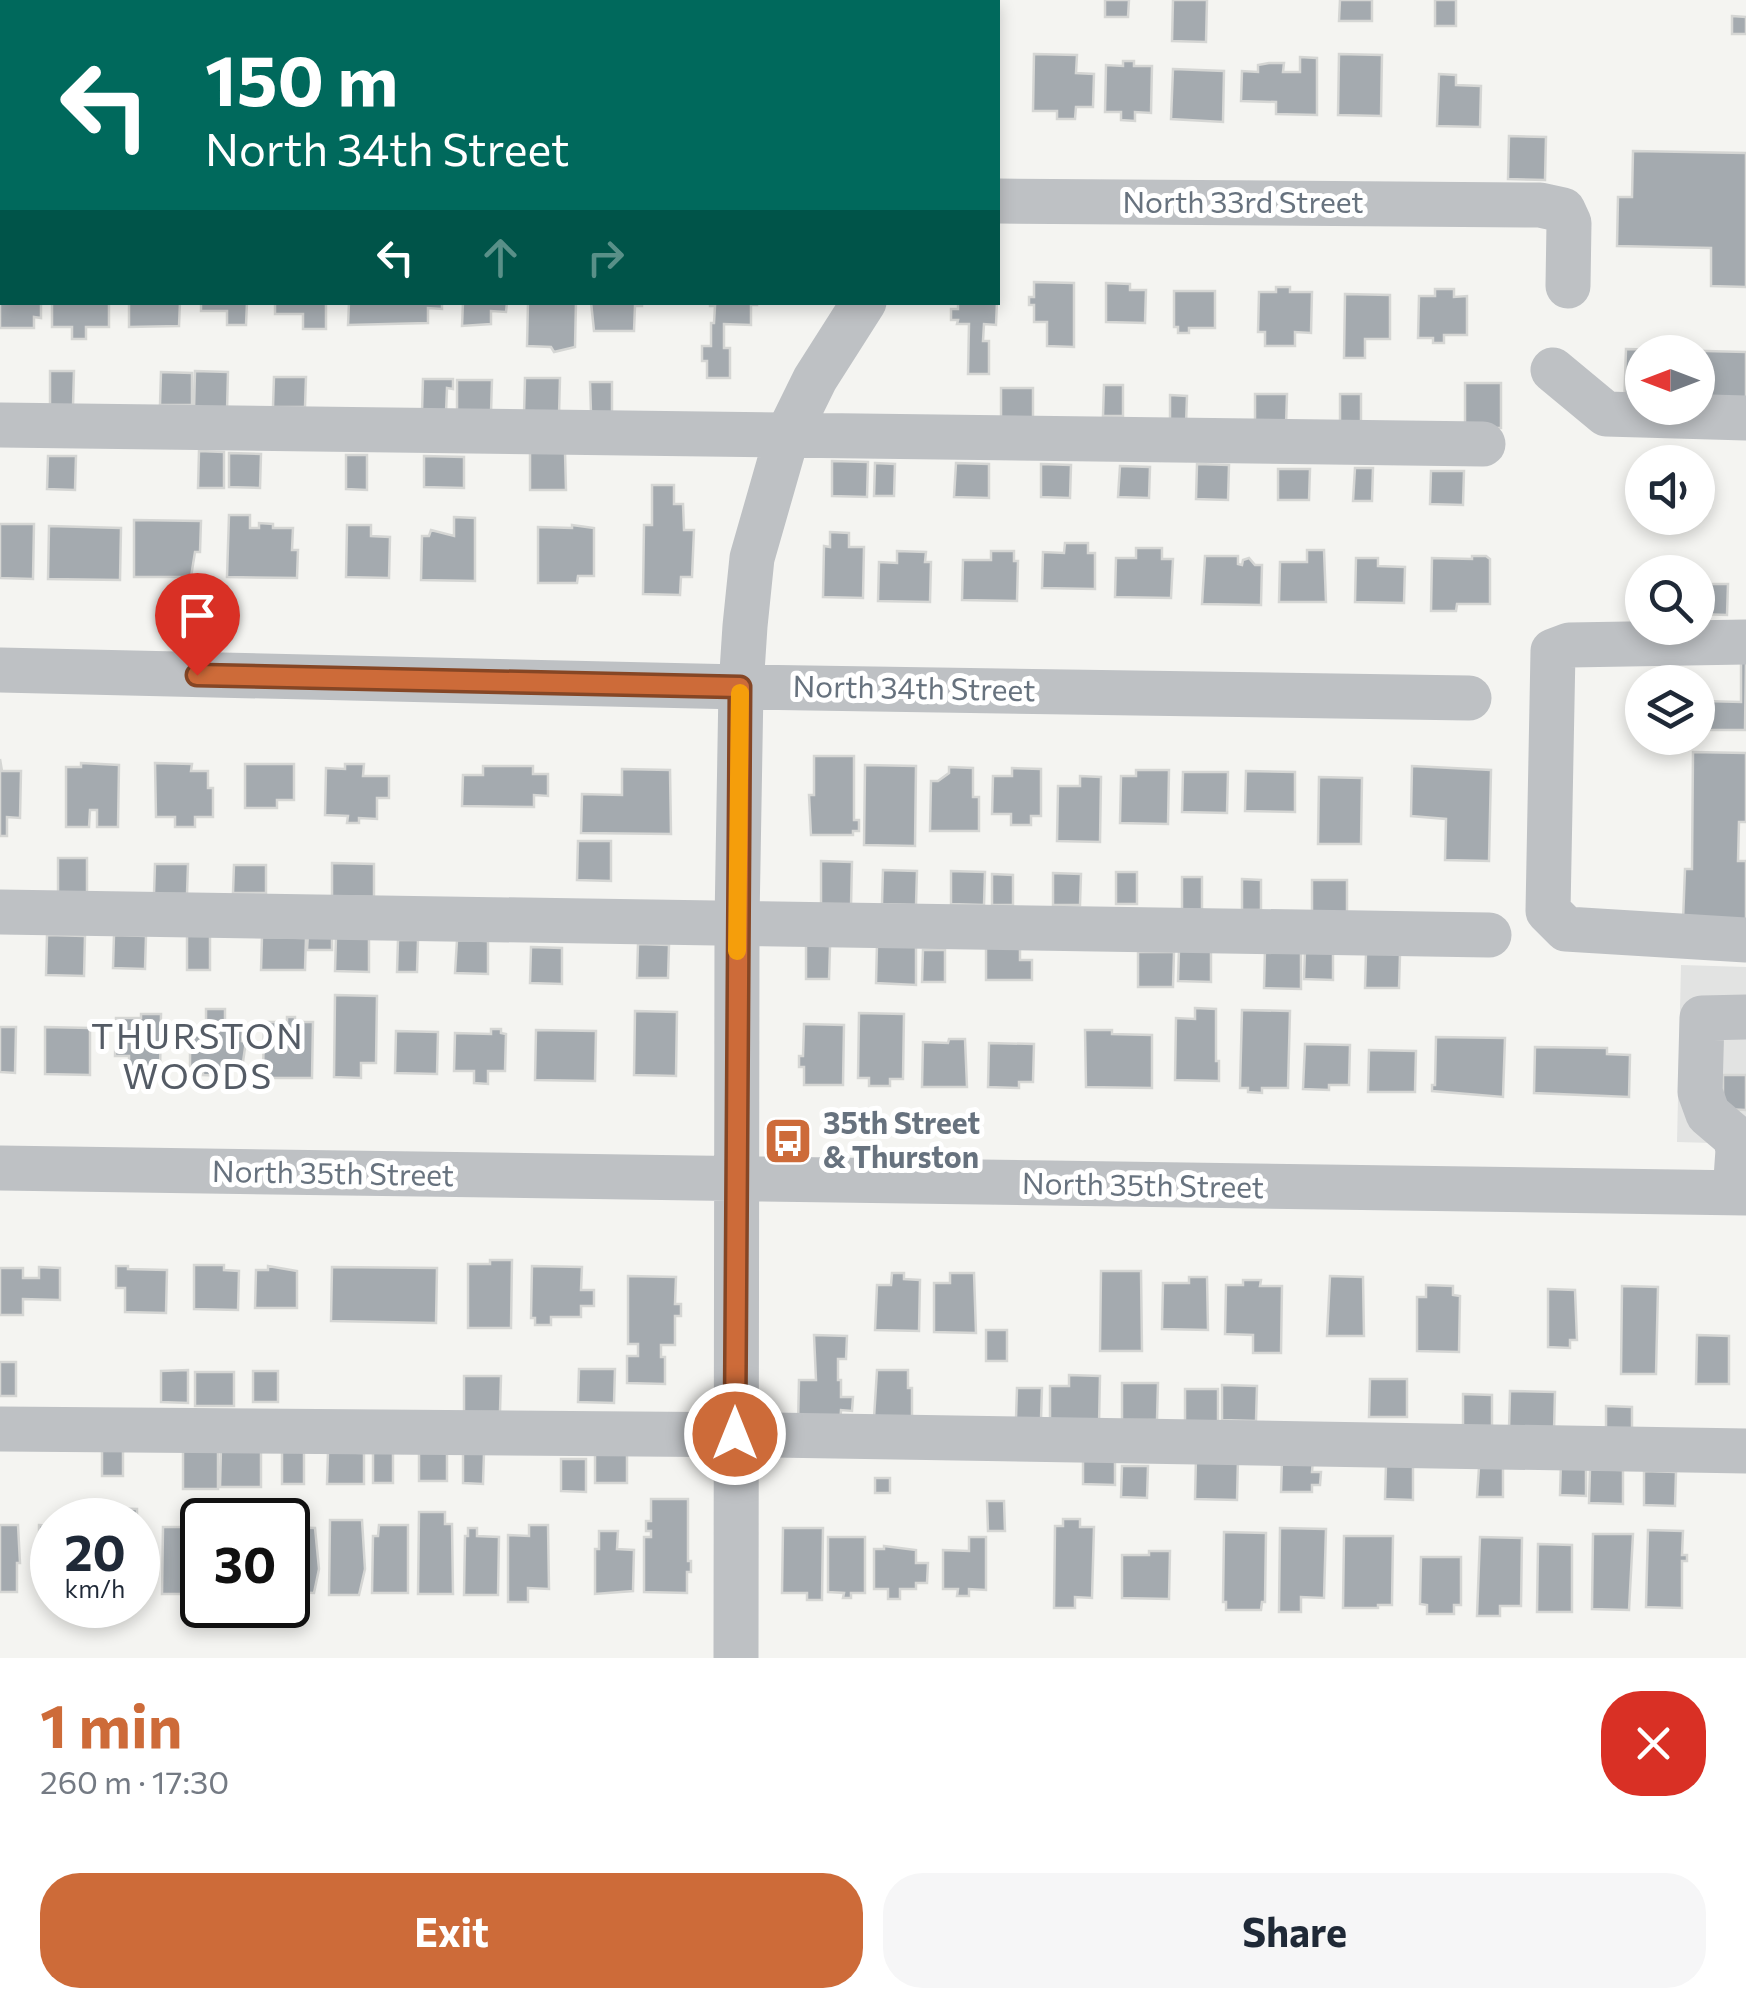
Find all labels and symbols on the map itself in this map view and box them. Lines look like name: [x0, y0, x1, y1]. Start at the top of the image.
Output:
street label: North 33rd Street: [1122, 182, 1364, 219]
north arrow: [1625, 335, 1715, 425]
pin: [155, 573, 240, 676]
street label: North 34th Street: [792, 666, 1036, 707]
district label: THURSTON WOODS: [91, 1013, 305, 1096]
place label: 35th Street & Thurston: [823, 1103, 980, 1174]
bus stop icon: 35th Street & Thurston: [762, 1115, 814, 1167]
street label: North 35th Street: [212, 1151, 454, 1192]
street label: North 35th Street: [1022, 1163, 1264, 1204]
position arrow: [683, 1382, 787, 1486]
speed limit sign: 30: [180, 1498, 310, 1628]

